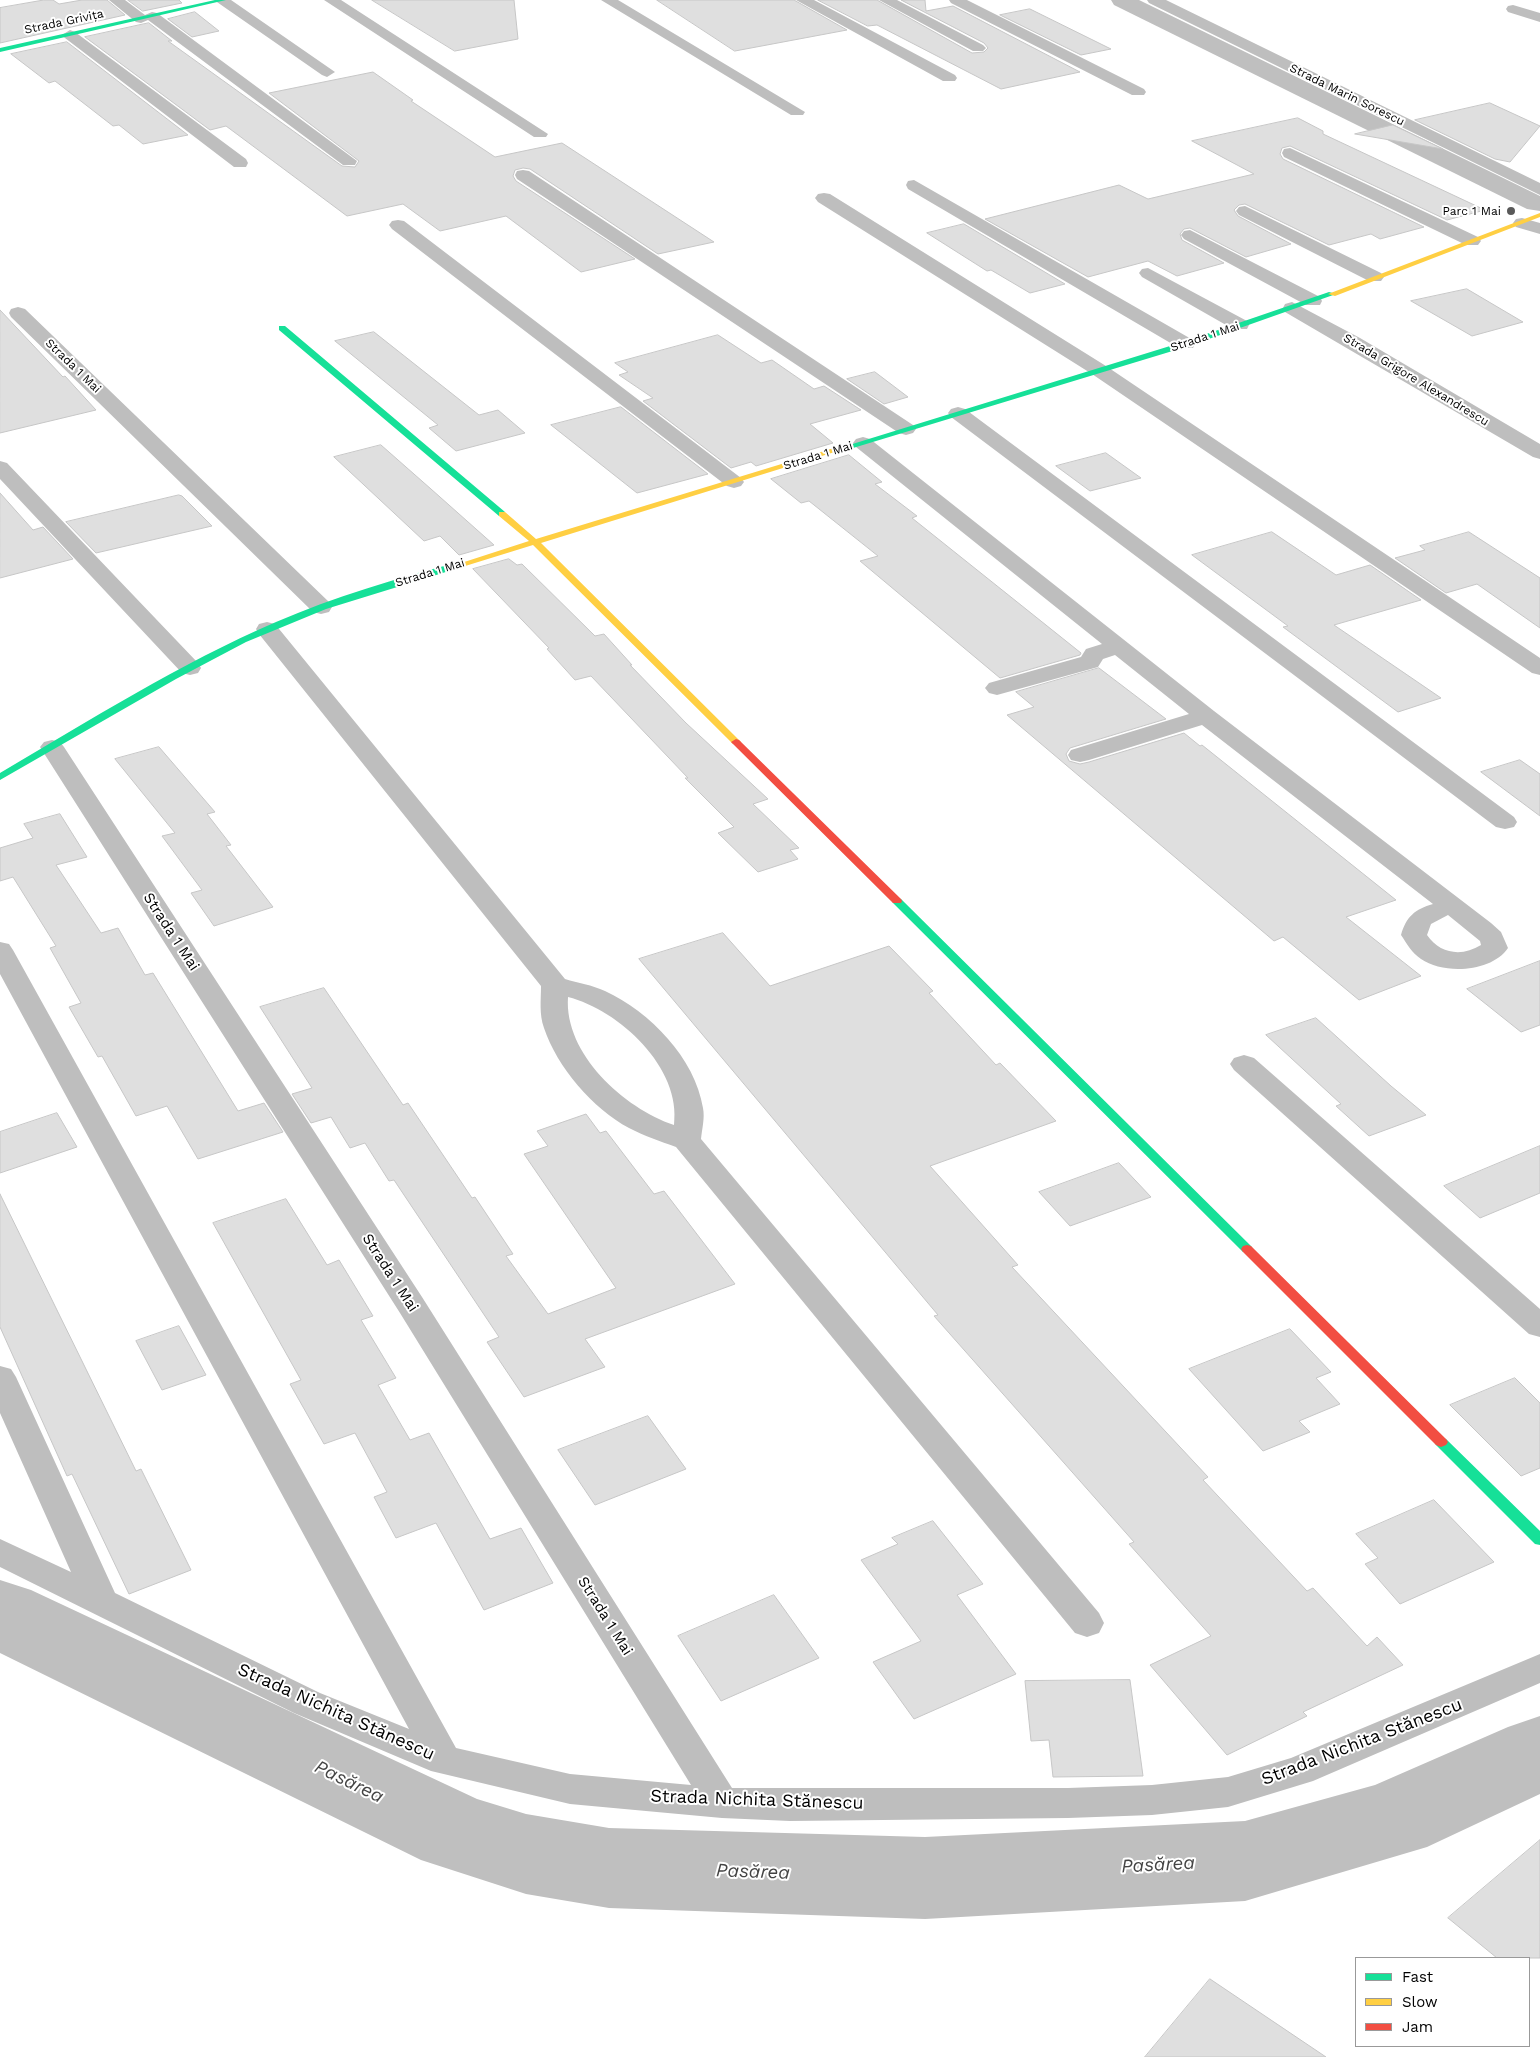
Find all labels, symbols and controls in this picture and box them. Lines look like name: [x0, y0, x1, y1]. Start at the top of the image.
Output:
street label: Strada Grivița: [23, 7, 105, 37]
street label: Strada Marin Sorescu: [1287, 61, 1407, 129]
place label: Parc 1 Mai: [1442, 204, 1501, 218]
marker: Parc 1 Mai: [1505, 205, 1517, 217]
street label: Strada 1 Mai: [1169, 319, 1241, 355]
street label: Strada Grigore Alexandrescu: [1341, 331, 1491, 429]
street label: Strada 1 Mai: [42, 336, 104, 396]
street label: Strada 1 Mai: [782, 439, 854, 473]
street label: Strada 1 Mai: [394, 556, 466, 590]
street label: Strada 1 Mai: [139, 890, 203, 974]
street label: Strada 1 Mai: [358, 1231, 422, 1315]
street label: Strada 1 Mai: [574, 1573, 636, 1659]
street label: Strada Nichita Stănescu: [234, 1659, 438, 1765]
street label: Strada Nichita Stănescu: [1259, 1694, 1465, 1790]
water label: Pasărea: [311, 1756, 387, 1808]
street label: Strada Nichita Stănescu: [650, 1785, 864, 1815]
water label: Pasărea: [1120, 1852, 1196, 1878]
water label: Pasărea: [716, 1859, 790, 1885]
legend: [1355, 1957, 1530, 2047]
text: Fast: [1402, 1968, 1433, 1986]
text: Slow: [1402, 1993, 1438, 2011]
text: Jam: [1402, 2018, 1433, 2036]

